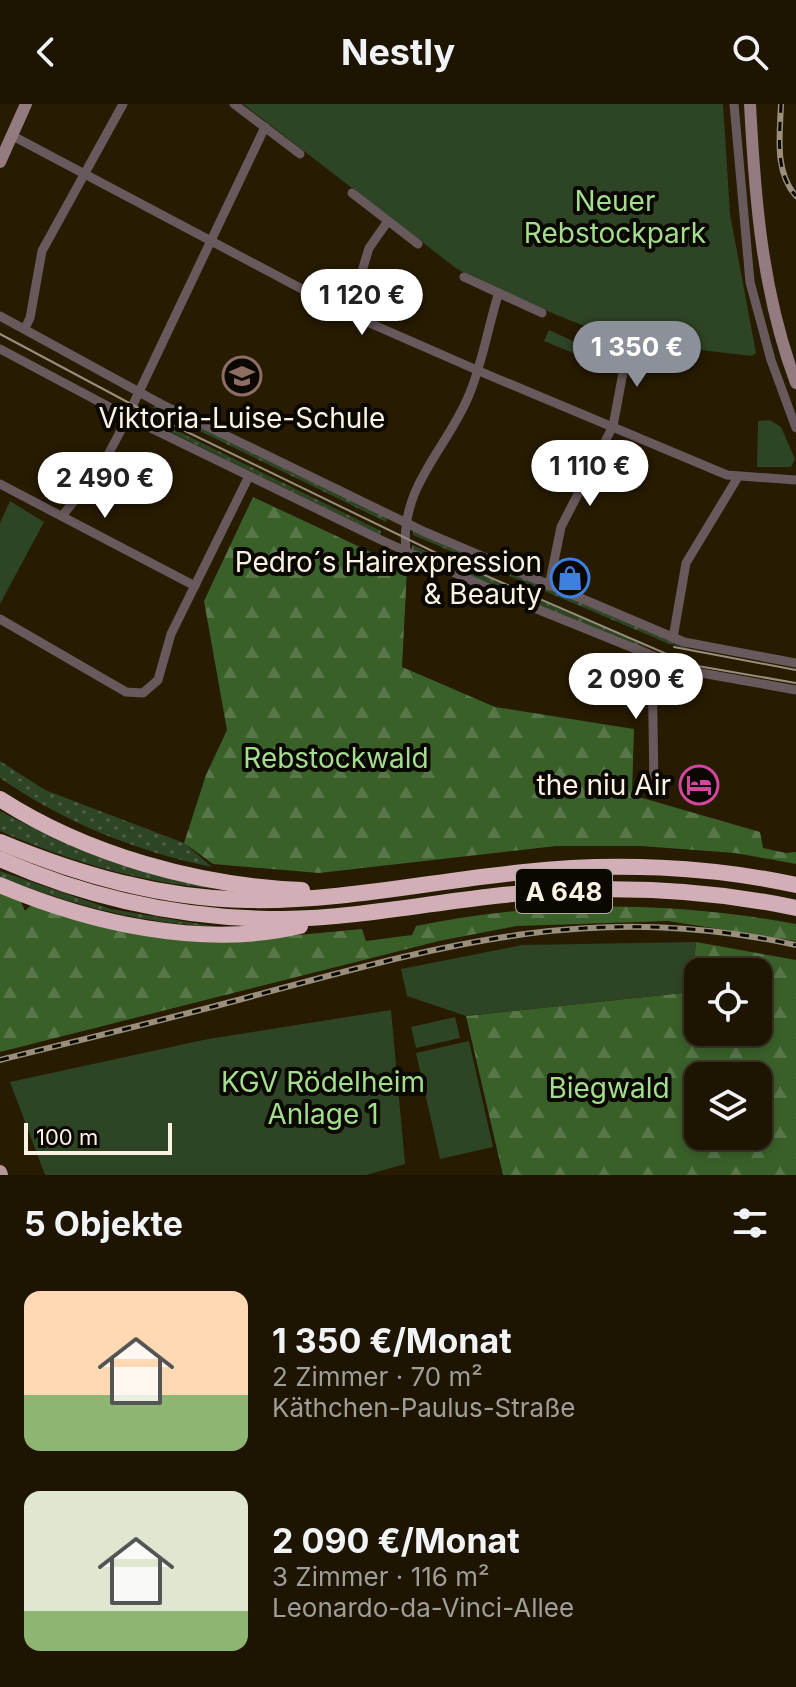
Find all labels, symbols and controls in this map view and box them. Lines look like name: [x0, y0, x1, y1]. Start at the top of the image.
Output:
icon: back: [24, 30, 68, 74]
text: Nestly: [341, 30, 455, 74]
icon: search: [728, 30, 772, 74]
park label: Neuer Rebstockpark: [524, 184, 706, 250]
pin: 1 120 €: [288, 269, 436, 337]
text: 1 120 €: [319, 279, 405, 310]
pin: 1 350 €: [563, 321, 711, 389]
text: 1 350 €: [591, 331, 683, 362]
school or university icon: Viktoria-Luise-Schule: [221, 355, 263, 397]
place label: Viktoria-Luise-Schule: [99, 401, 385, 435]
pin: 1 110 €: [516, 440, 664, 508]
text: 1 110 €: [549, 450, 631, 481]
pin: 2 490 €: [31, 452, 179, 520]
text: 2 490 €: [56, 462, 154, 493]
place label: Pedro´s Hairexpression & Beauty: [235, 545, 542, 611]
shop icon: Pedro´s Hairexpression & Beauty: [549, 557, 591, 599]
pin: 2 090 €: [562, 653, 710, 721]
text: 2 090 €: [587, 663, 685, 694]
park label: Rebstockwald: [243, 741, 429, 775]
hotel icon: the niu Air: [678, 764, 720, 806]
place label: the niu Air: [537, 768, 671, 802]
road number: A 648: [516, 869, 612, 913]
map controls: [684, 958, 772, 1150]
button: locate: [684, 958, 772, 1046]
button: layers: [684, 1062, 772, 1150]
park label: KGV Rödelheim Anlage 1: [221, 1065, 425, 1131]
park label: Biegwald: [548, 1071, 670, 1105]
scale bar: [24, 1119, 172, 1155]
text: 100 m: [36, 1124, 98, 1150]
icon: filters: [728, 1201, 772, 1245]
text: 5 Objekte: [24, 1203, 183, 1244]
text: 1 350 €/Monat: [272, 1320, 512, 1361]
icon: home: [88, 1323, 184, 1419]
text: 2 Zimmer · 70 m²: [272, 1361, 483, 1392]
text: Käthchen-Paulus-Straße: [272, 1392, 575, 1423]
text: 2 090 €/Monat: [272, 1520, 520, 1561]
icon: home: [88, 1523, 184, 1619]
text: 3 Zimmer · 116 m²: [272, 1561, 489, 1592]
text: Leonardo-da-Vinci-Allee: [272, 1592, 574, 1623]

